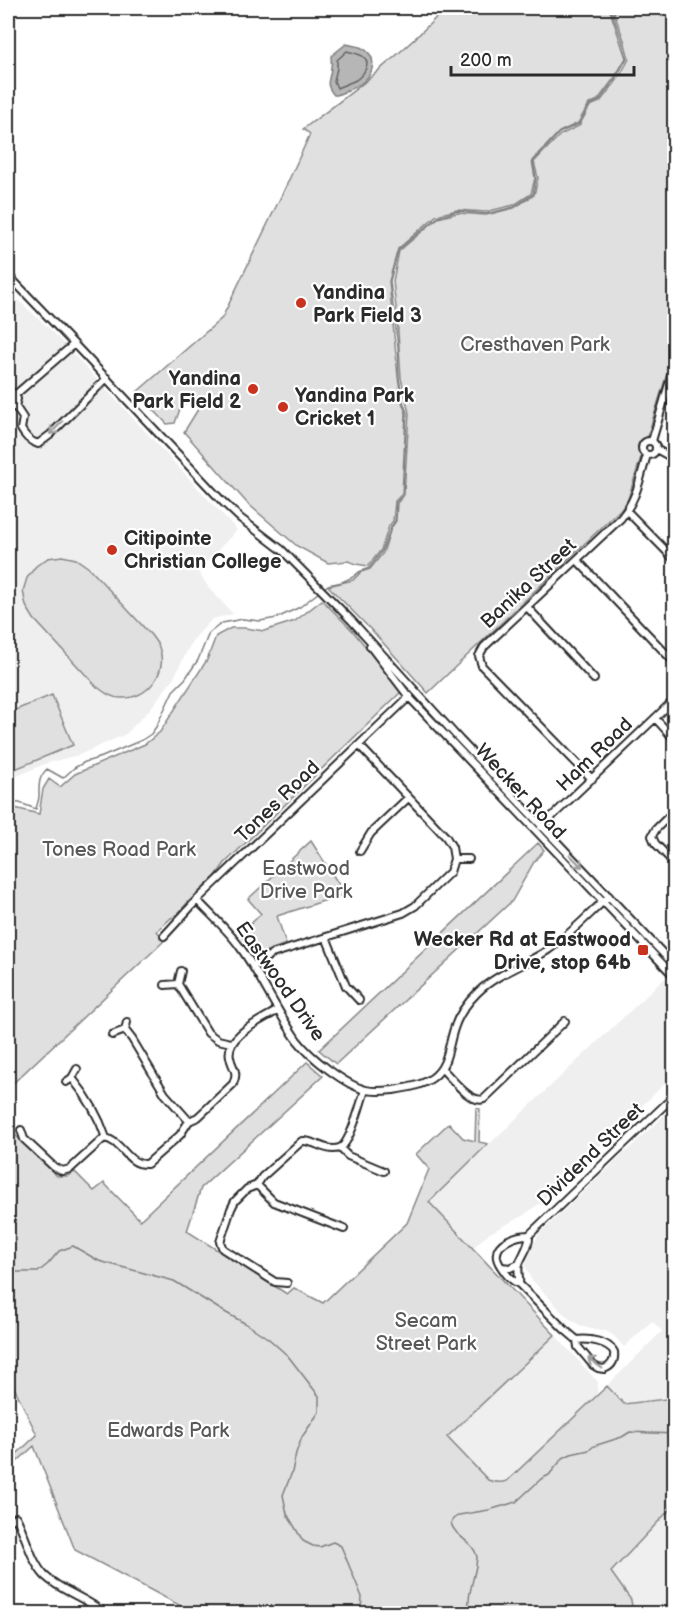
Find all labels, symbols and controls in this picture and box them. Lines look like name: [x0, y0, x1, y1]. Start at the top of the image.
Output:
scale bar: [451, 39, 634, 77]
text: 200 m: [460, 50, 512, 71]
place label: Yandina Park Field 3: [313, 281, 422, 328]
marker: Yandina Park Field 3: [294, 296, 308, 310]
park label: Cresthaven Park: [460, 333, 610, 357]
place label: Yandina Park Field 2: [132, 367, 241, 414]
marker: Yandina Park Field 2: [246, 382, 260, 396]
place label: Yandina Park Cricket 1: [295, 384, 415, 431]
marker: Yandina Park Cricket 1: [276, 400, 290, 414]
one-way arrow: [49, 421, 64, 436]
place label: Citipointe Christian College: [124, 527, 281, 574]
street label: Banika Street: [476, 533, 581, 634]
marker: Citipointe Christian College: [105, 543, 119, 557]
street label: Ham Road: [552, 713, 638, 797]
street label: Wecker Road: [470, 739, 571, 844]
street label: Tones Road: [230, 756, 325, 848]
park label: Tones Road Park: [42, 838, 196, 862]
one-way arrow: [568, 853, 582, 868]
park label: Eastwood Drive Park: [260, 857, 352, 904]
street label: Eastwood Drive: [230, 917, 330, 1046]
place label: Wecker Rd at Eastwood Drive, stop 64b: [414, 928, 631, 975]
marker: Wecker Rd at Eastwood Drive, stop 64b: [636, 943, 650, 957]
street label: Dividend Street: [532, 1098, 649, 1212]
park label: Secam Street Park: [376, 1309, 476, 1356]
one-way arrow: [587, 1357, 603, 1369]
park label: Edwards Park: [107, 1419, 229, 1443]

